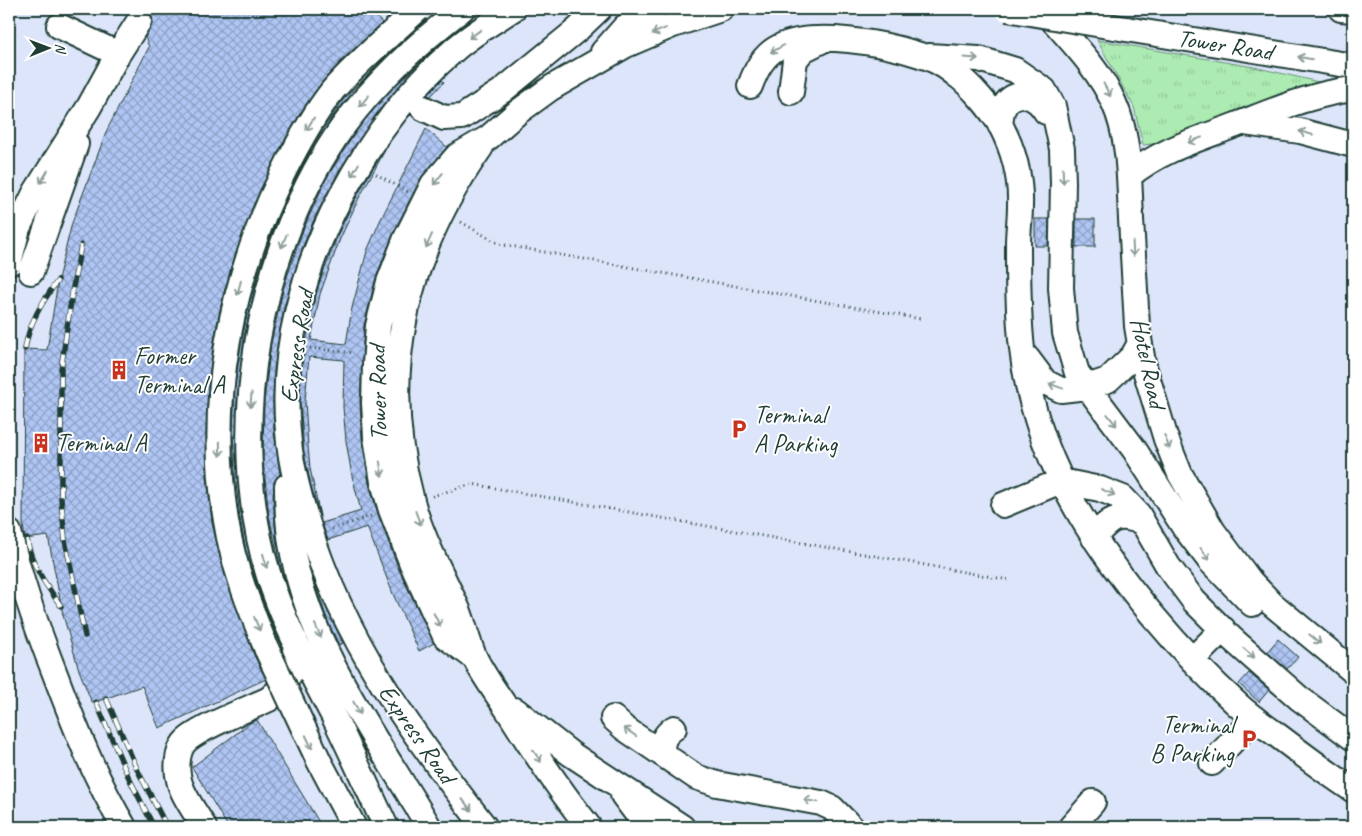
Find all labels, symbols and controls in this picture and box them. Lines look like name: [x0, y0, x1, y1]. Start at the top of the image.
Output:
north arrow: [22, 22, 72, 72]
street label: Tower Road: [1175, 22, 1278, 69]
one-way arrow: [652, 27, 667, 36]
one-way arrow: [468, 29, 482, 39]
text: N: [52, 43, 69, 55]
one-way arrow: [771, 45, 785, 55]
one-way arrow: [1298, 53, 1314, 63]
one-way arrow: [963, 54, 979, 63]
one-way arrow: [1102, 83, 1112, 98]
one-way arrow: [358, 94, 370, 107]
one-way arrow: [305, 116, 315, 130]
one-way arrow: [1299, 128, 1315, 137]
one-way arrow: [1188, 136, 1203, 146]
one-way arrow: [350, 163, 360, 177]
one-way arrow: [1058, 168, 1067, 184]
one-way arrow: [38, 170, 48, 184]
one-way arrow: [432, 172, 443, 185]
one-way arrow: [424, 233, 434, 248]
one-way arrow: [279, 234, 288, 249]
one-way arrow: [1128, 241, 1137, 257]
one-way arrow: [234, 280, 243, 296]
street label: Express Road: [272, 284, 322, 405]
street label: Hotel Road: [1123, 315, 1174, 414]
place label: Former Terminal A: [134, 340, 226, 401]
street label: Tower Road: [361, 342, 395, 441]
building icon: Former Terminal A: [108, 359, 130, 381]
one-way arrow: [1048, 381, 1064, 391]
one-way arrow: [246, 392, 255, 408]
place label: Terminal A Parking: [754, 399, 838, 460]
one-way arrow: [1107, 414, 1118, 427]
parking icon: Terminal A Parking: [728, 418, 750, 440]
place label: Terminal A: [56, 427, 148, 459]
building icon: Terminal A: [30, 432, 52, 454]
one-way arrow: [1163, 434, 1172, 449]
one-way arrow: [215, 440, 225, 457]
one-way arrow: [377, 460, 387, 476]
one-way arrow: [1100, 488, 1115, 498]
one-way arrow: [414, 510, 423, 525]
one-way arrow: [1199, 547, 1210, 560]
one-way arrow: [261, 553, 270, 569]
one-way arrow: [433, 613, 443, 628]
one-way arrow: [252, 616, 262, 631]
one-way arrow: [313, 623, 323, 638]
one-way arrow: [1308, 634, 1321, 645]
one-way arrow: [1242, 647, 1255, 659]
street label: Express Road: [371, 678, 465, 792]
one-way arrow: [352, 700, 362, 714]
place label: Terminal B Parking: [1150, 709, 1239, 770]
one-way arrow: [623, 727, 637, 737]
parking icon: Terminal B Parking: [1238, 728, 1260, 750]
one-way arrow: [305, 734, 315, 749]
one-way arrow: [533, 748, 543, 762]
one-way arrow: [804, 796, 820, 806]
one-way arrow: [462, 798, 473, 811]

